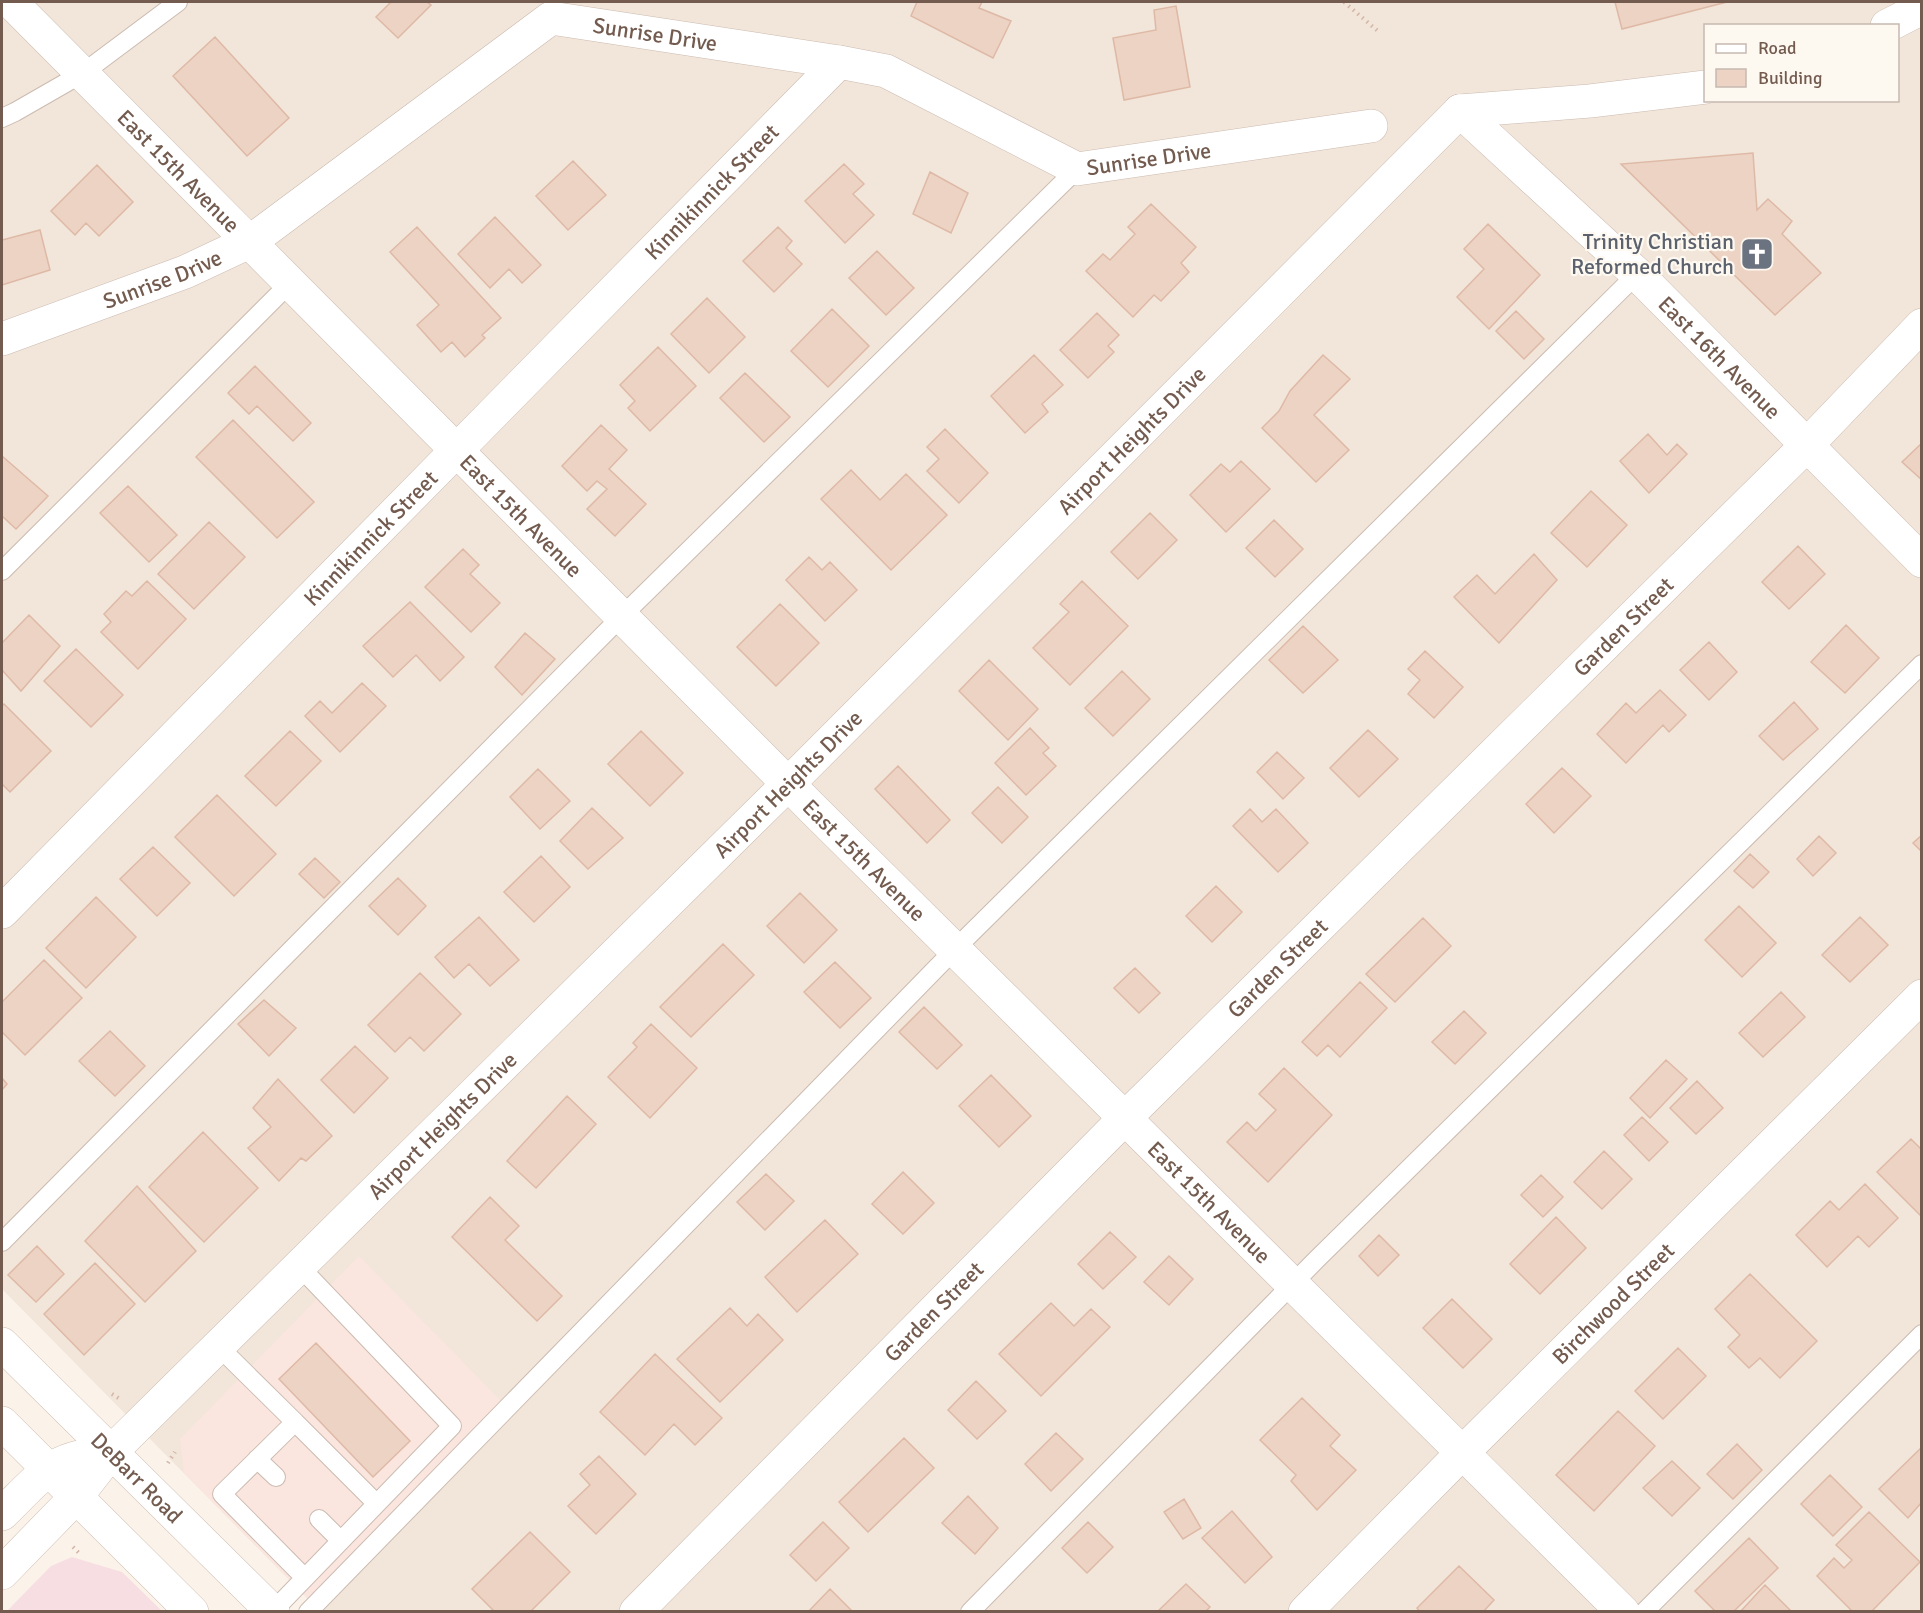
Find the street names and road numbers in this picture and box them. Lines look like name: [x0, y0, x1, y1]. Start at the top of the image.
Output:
street label: Sunrise Drive: [591, 12, 719, 57]
street label: East 15th Avenue: [111, 104, 245, 238]
street label: Kinnikinnick Street: [639, 118, 785, 265]
street label: Sunrise Drive: [1085, 137, 1213, 181]
street label: Sunrise Drive: [99, 244, 226, 315]
street label: East 16th Avenue: [1652, 290, 1786, 425]
street label: Airport Heights Drive: [1052, 361, 1211, 520]
street label: East 15th Avenue: [454, 449, 588, 583]
street label: Kinnikinnick Street: [298, 465, 444, 612]
street label: Garden Street: [1568, 571, 1680, 682]
street label: Airport Heights Drive: [708, 705, 868, 864]
street label: East 15th Avenue: [797, 793, 931, 927]
street label: Garden Street: [1222, 913, 1334, 1023]
street label: Airport Heights Drive: [362, 1046, 523, 1205]
street label: East 15th Avenue: [1142, 1135, 1276, 1269]
street label: Birchwood Street: [1546, 1237, 1680, 1370]
street label: Garden Street: [879, 1256, 990, 1367]
street label: DeBarr Road: [85, 1427, 188, 1529]

